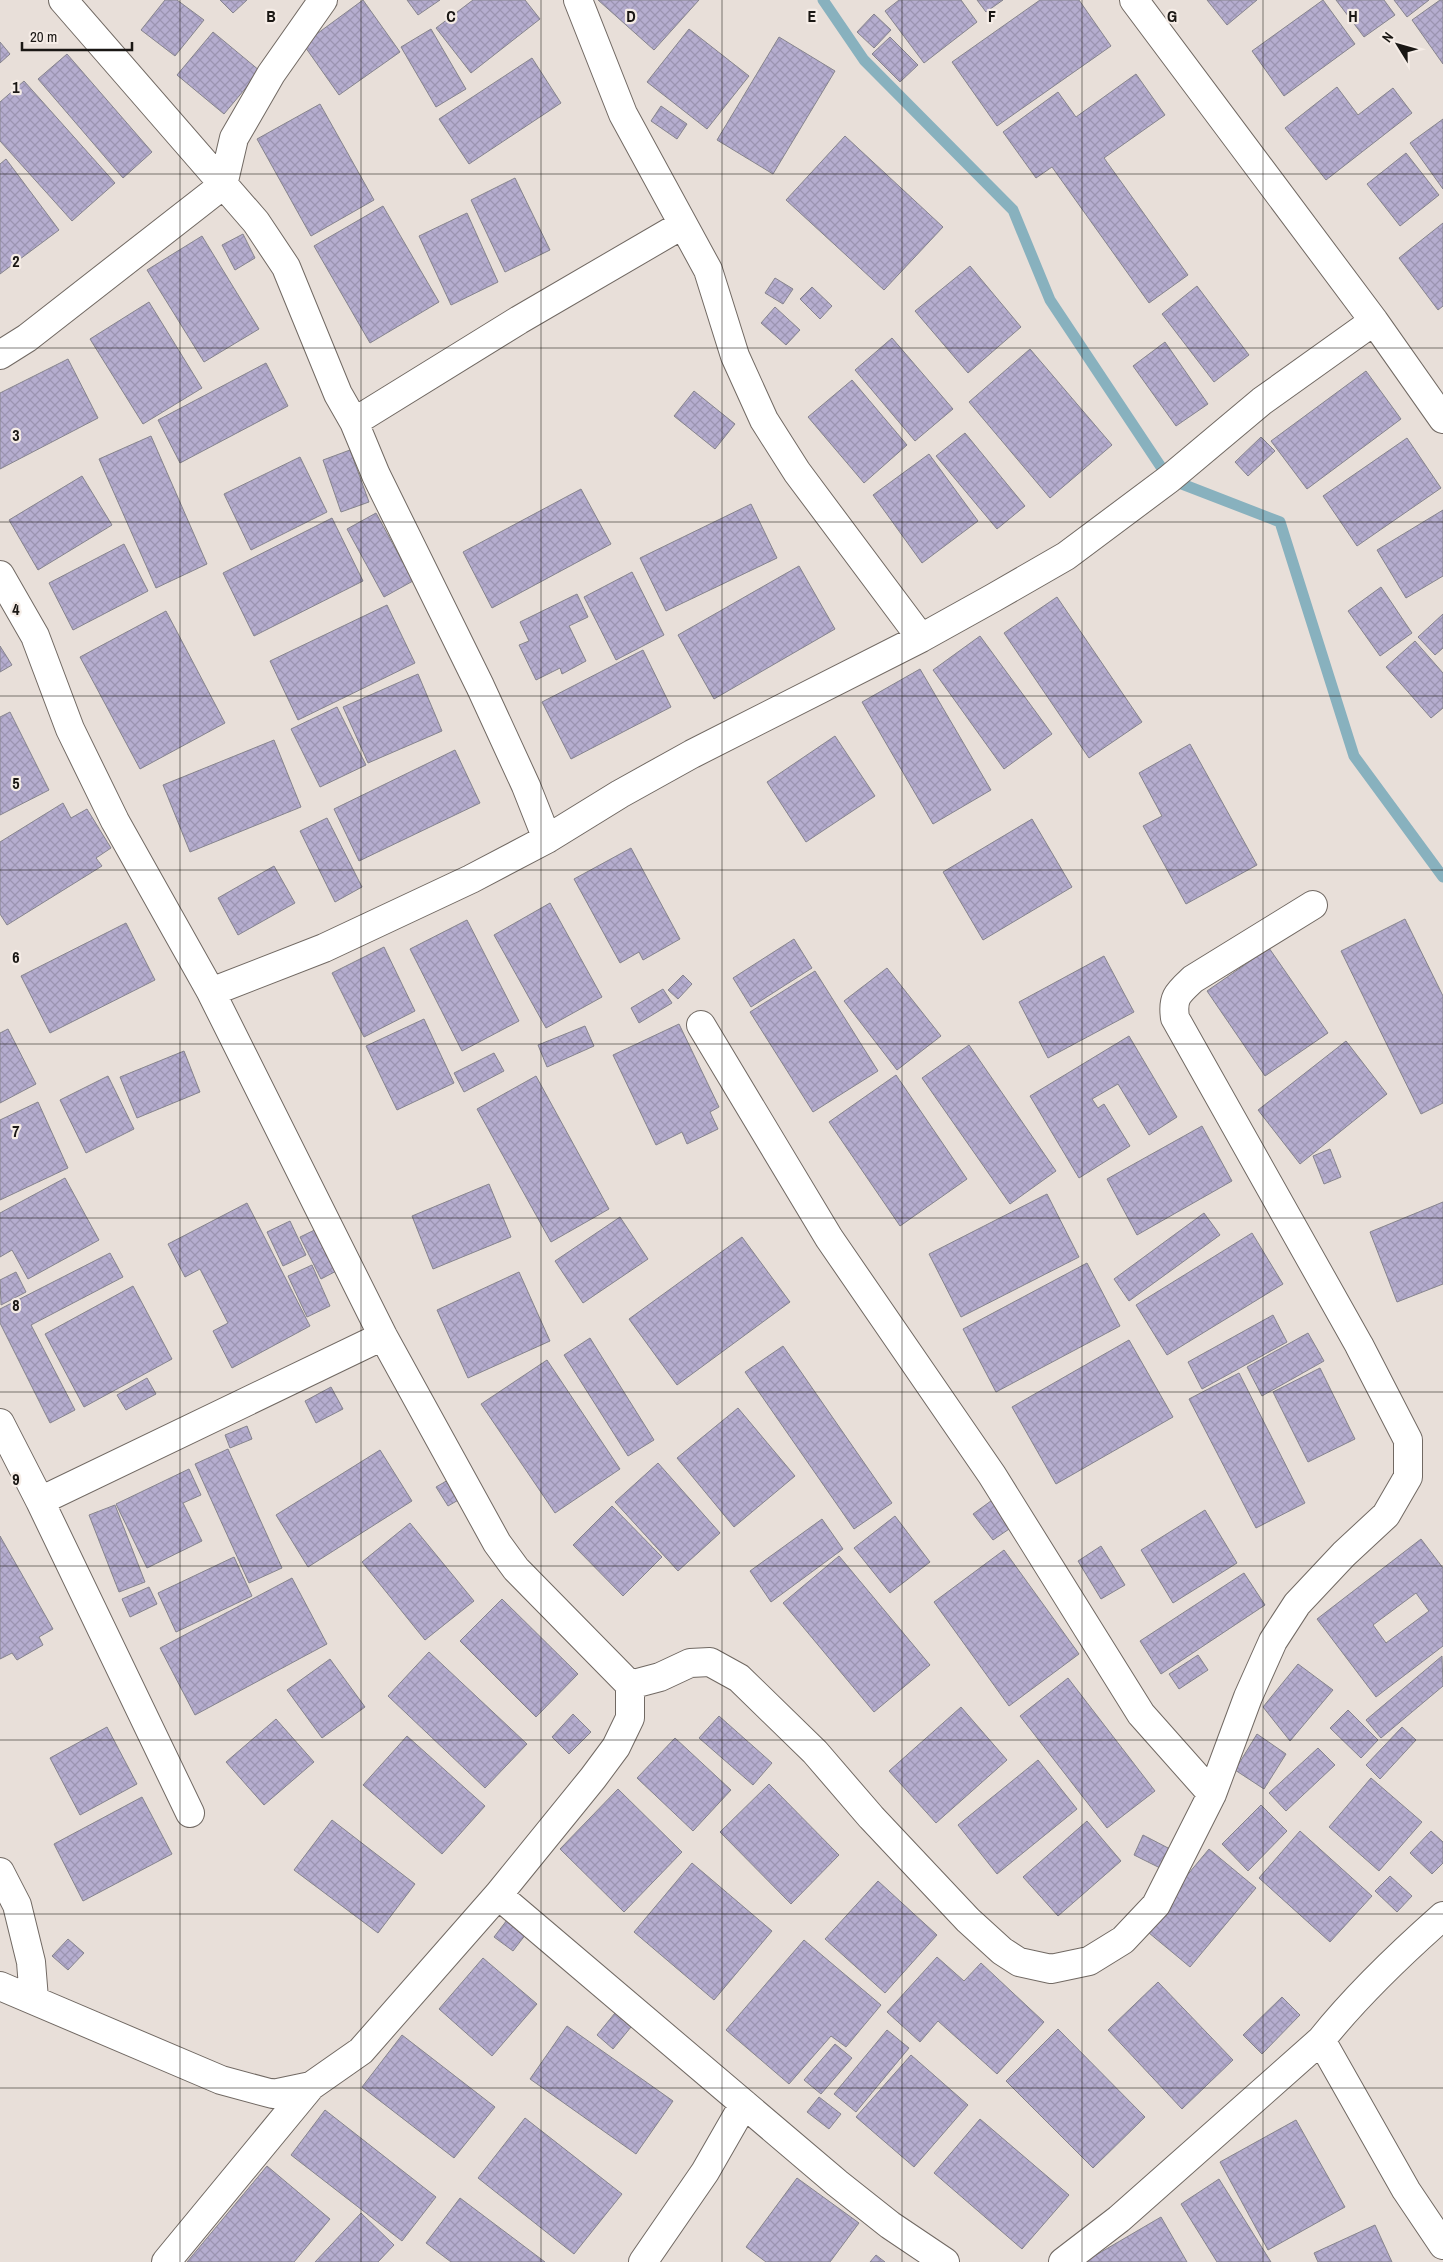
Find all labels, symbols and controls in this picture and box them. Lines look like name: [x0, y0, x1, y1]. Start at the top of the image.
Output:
text: B: [266, 5, 276, 27]
text: C: [446, 5, 456, 27]
text: D: [626, 5, 636, 27]
text: E: [808, 5, 817, 27]
text: F: [988, 5, 996, 27]
text: G: [1167, 5, 1177, 27]
text: H: [1348, 5, 1358, 27]
scale bar: [22, 20, 132, 52]
north arrow: [1373, 20, 1423, 70]
text: 20 m: [30, 26, 57, 47]
text: N: [1378, 28, 1397, 46]
text: 1: [12, 76, 20, 98]
text: 2: [12, 250, 20, 272]
text: 3: [12, 424, 20, 446]
text: 4: [12, 598, 20, 620]
text: 5: [12, 772, 20, 794]
text: 6: [12, 946, 20, 968]
text: 7: [12, 1120, 20, 1142]
text: 8: [12, 1294, 20, 1316]
text: 9: [12, 1468, 20, 1490]

